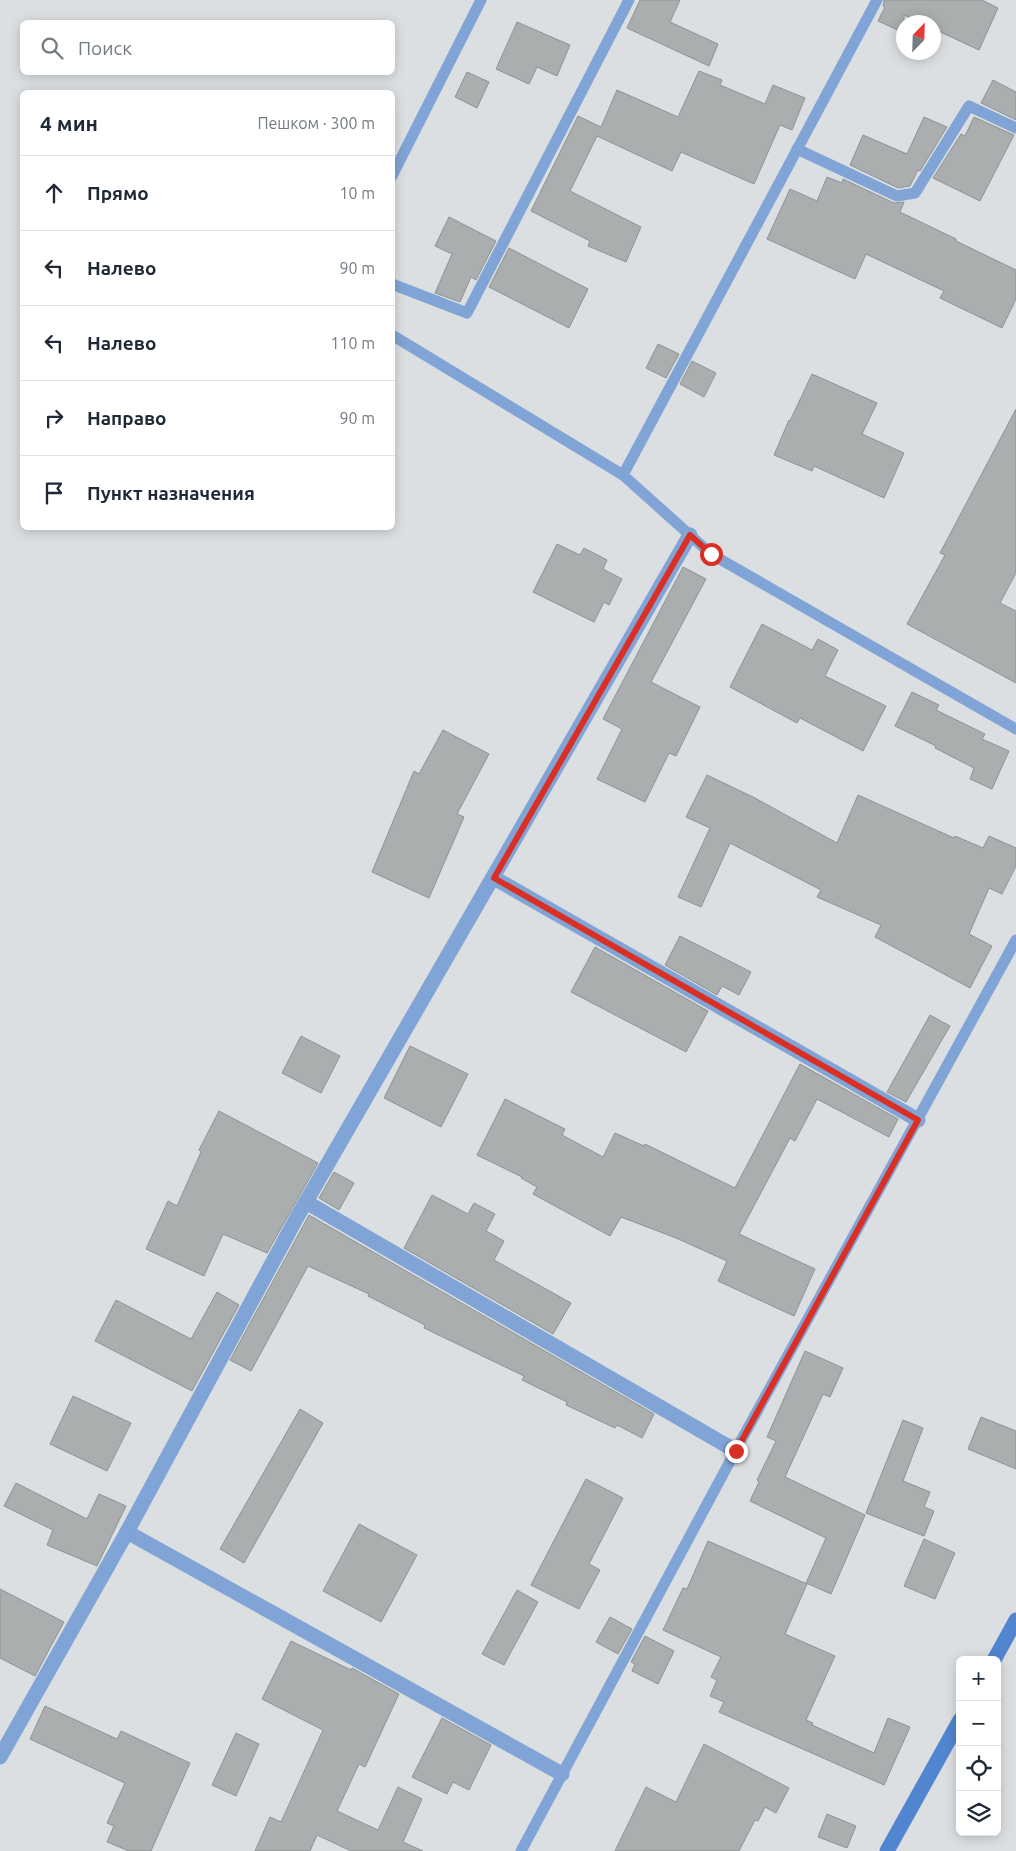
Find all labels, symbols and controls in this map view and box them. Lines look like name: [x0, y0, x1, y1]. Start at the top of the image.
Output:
north arrow: [896, 15, 941, 60]
search box: [20, 20, 395, 75]
icon: search: [38, 34, 66, 62]
text: Поиск: [78, 37, 132, 59]
text: 4 мин: [40, 111, 98, 135]
text: Пешком · 300 m: [257, 114, 375, 132]
icon: ahead: [40, 179, 68, 207]
text: Прямо: [87, 182, 149, 204]
text: 10 m: [339, 184, 375, 202]
icon: left: [40, 254, 68, 282]
text: Налево: [87, 257, 156, 279]
text: 90 m: [339, 259, 375, 277]
icon: left: [40, 329, 68, 357]
text: Налево: [87, 332, 156, 354]
text: 110 m: [330, 334, 375, 352]
icon: right: [40, 404, 68, 432]
text: Направо: [87, 407, 167, 429]
text: 90 m: [339, 409, 375, 427]
icon: arrive: [40, 479, 68, 507]
text: Пункт назначения: [87, 482, 255, 504]
route start: [700, 543, 723, 566]
route end: [725, 1440, 748, 1463]
map controls: [956, 1656, 1001, 1836]
button: +: [956, 1656, 1001, 1701]
button: −: [956, 1701, 1001, 1746]
button: locate: [956, 1746, 1001, 1791]
button: layers: [956, 1791, 1001, 1836]

